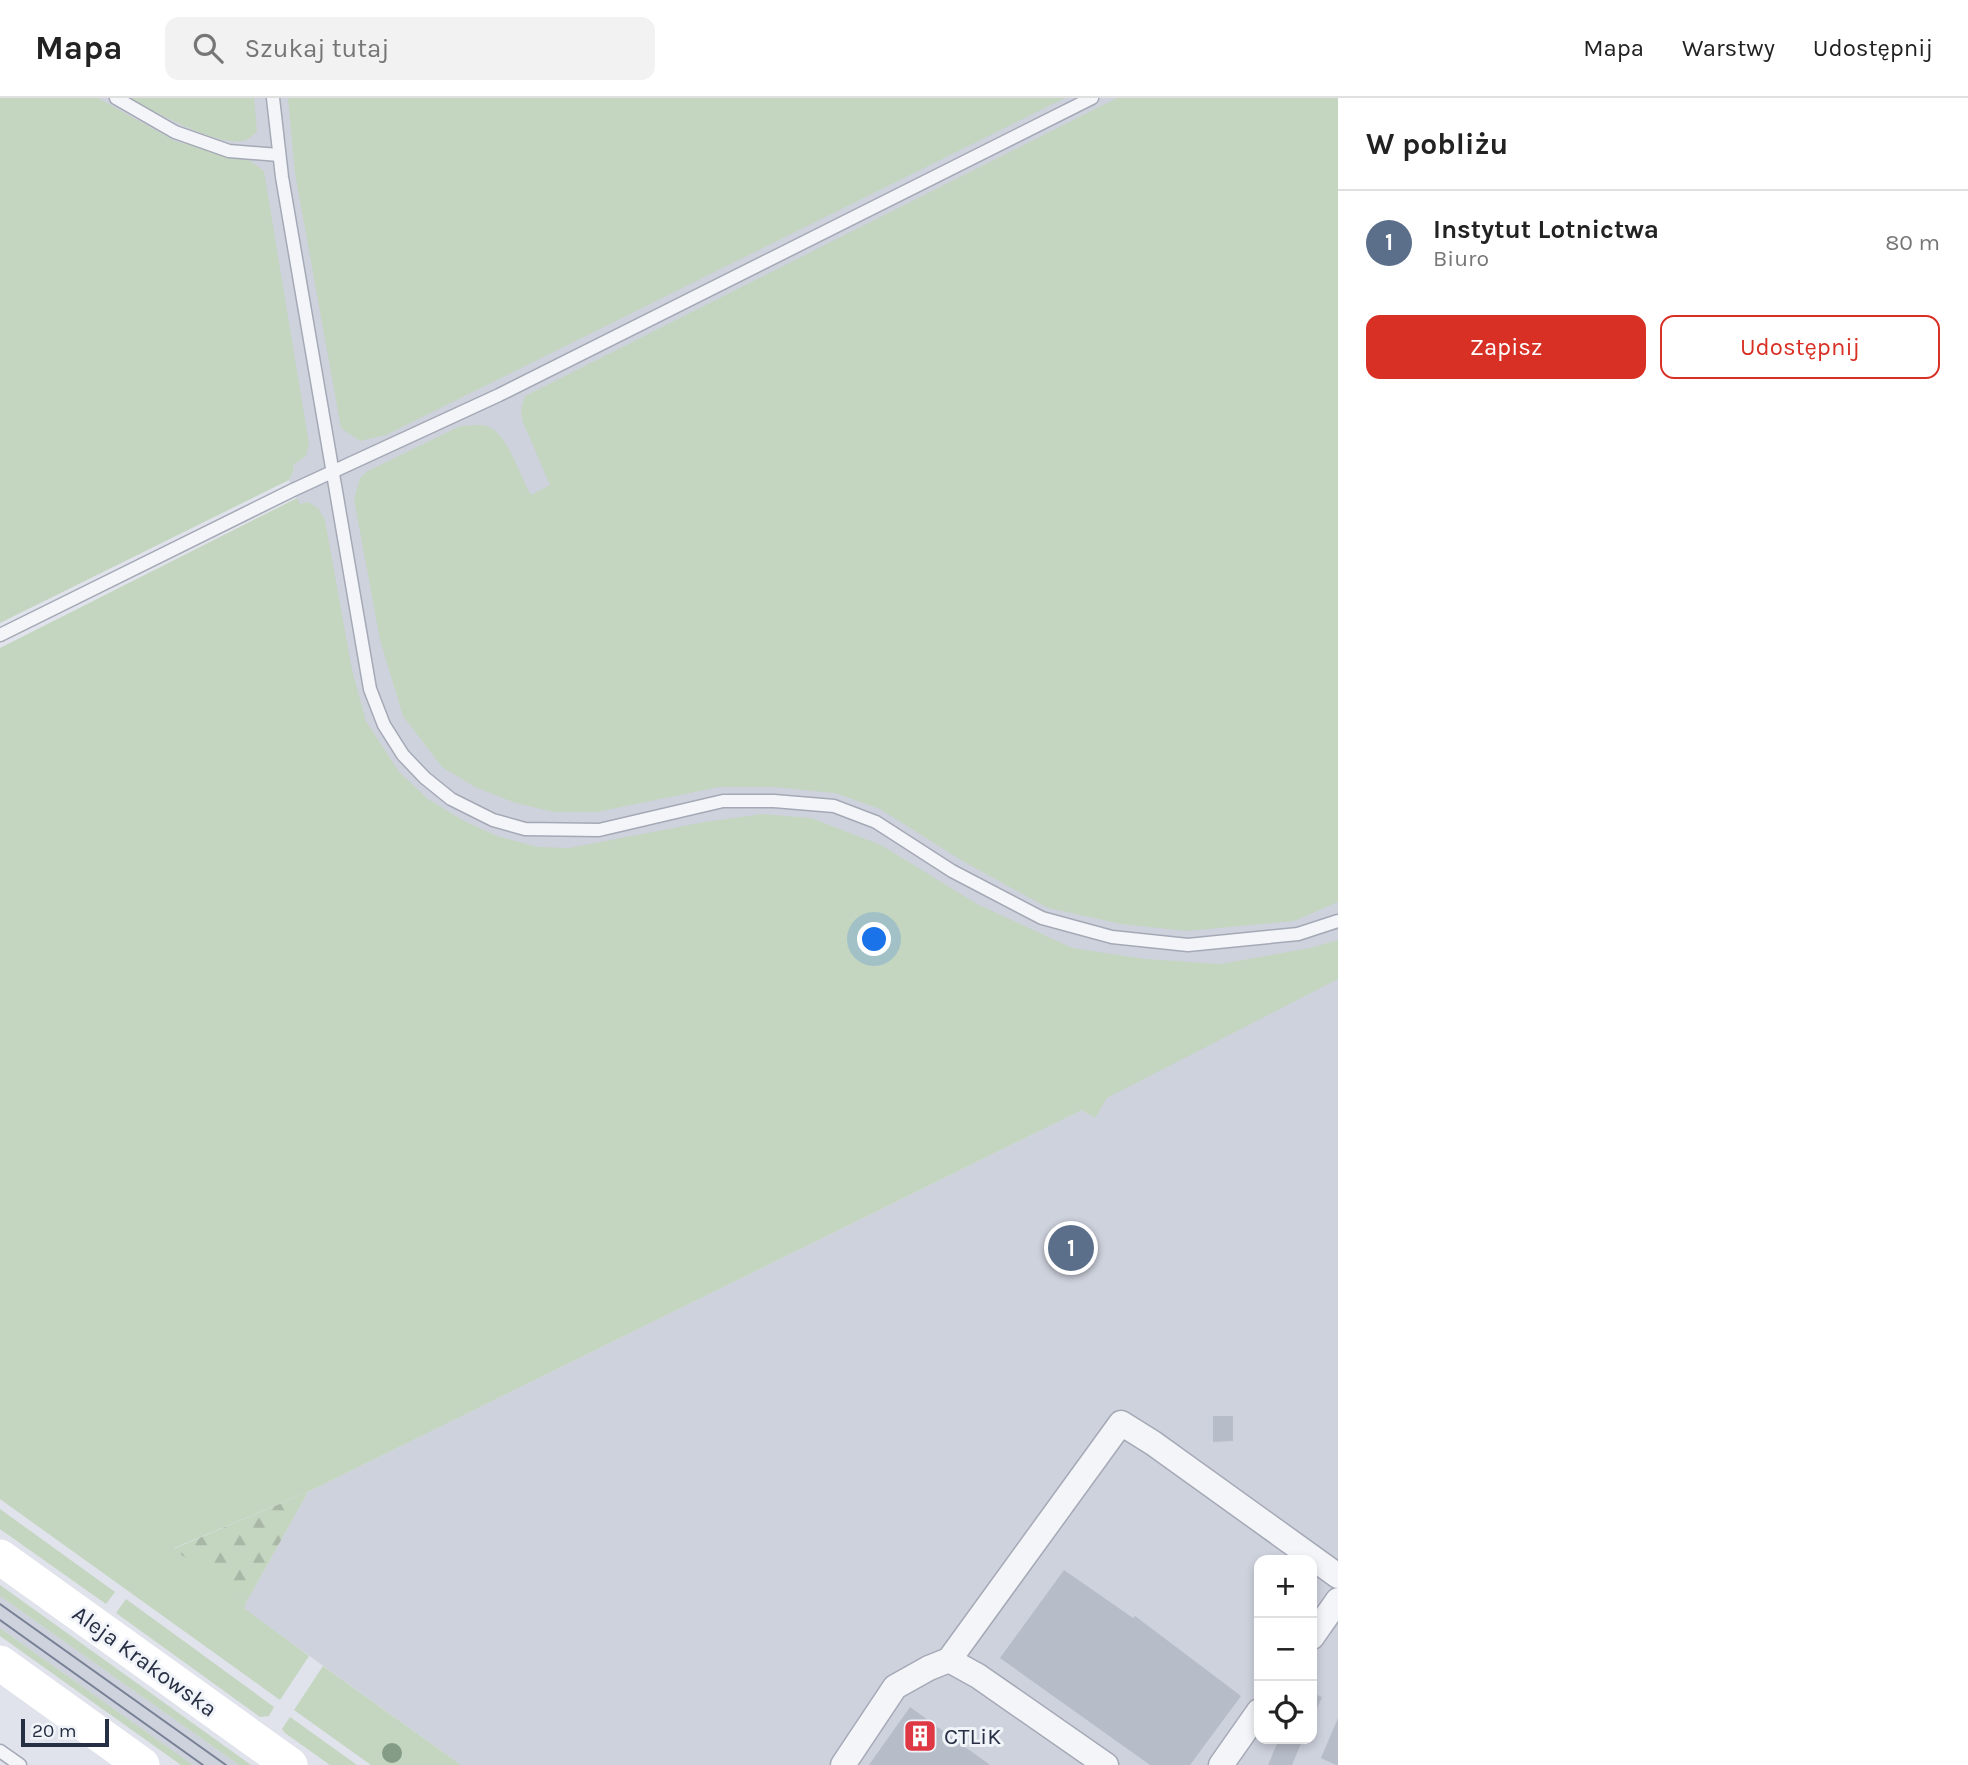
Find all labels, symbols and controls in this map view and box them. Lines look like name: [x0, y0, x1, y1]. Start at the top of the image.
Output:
search box: [165, 17, 655, 80]
text: Mapa: [35, 29, 123, 67]
icon: search: [189, 29, 227, 67]
text: Szukaj tutaj: [245, 33, 389, 64]
text: Mapa: [1583, 34, 1644, 62]
text: Warstwy: [1682, 34, 1775, 62]
text: Udostępnij: [1813, 34, 1933, 62]
text: W pobliżu: [1366, 126, 1508, 162]
text: Instytut Lotnictwa: [1433, 214, 1659, 245]
text: 1: [1385, 229, 1393, 256]
text: 80 m: [1885, 229, 1940, 256]
text: Biuro: [1433, 245, 1489, 272]
button: Zapisz: [1366, 315, 1646, 379]
button: Udostępnij: [1660, 315, 1940, 379]
your location: [857, 922, 891, 956]
pin: 1: [1048, 1222, 1094, 1274]
map controls: [1254, 1555, 1317, 1744]
button: +: [1254, 1555, 1317, 1618]
street label: Aleja Krakowska: [67, 1600, 222, 1723]
button: −: [1254, 1618, 1317, 1681]
button: locate: [1254, 1681, 1317, 1744]
scale bar: [21, 1716, 108, 1748]
building icon: CTLiK: [901, 1717, 939, 1755]
text: 20 m: [32, 1720, 77, 1742]
place label: CTLiK: [944, 1723, 1001, 1750]

